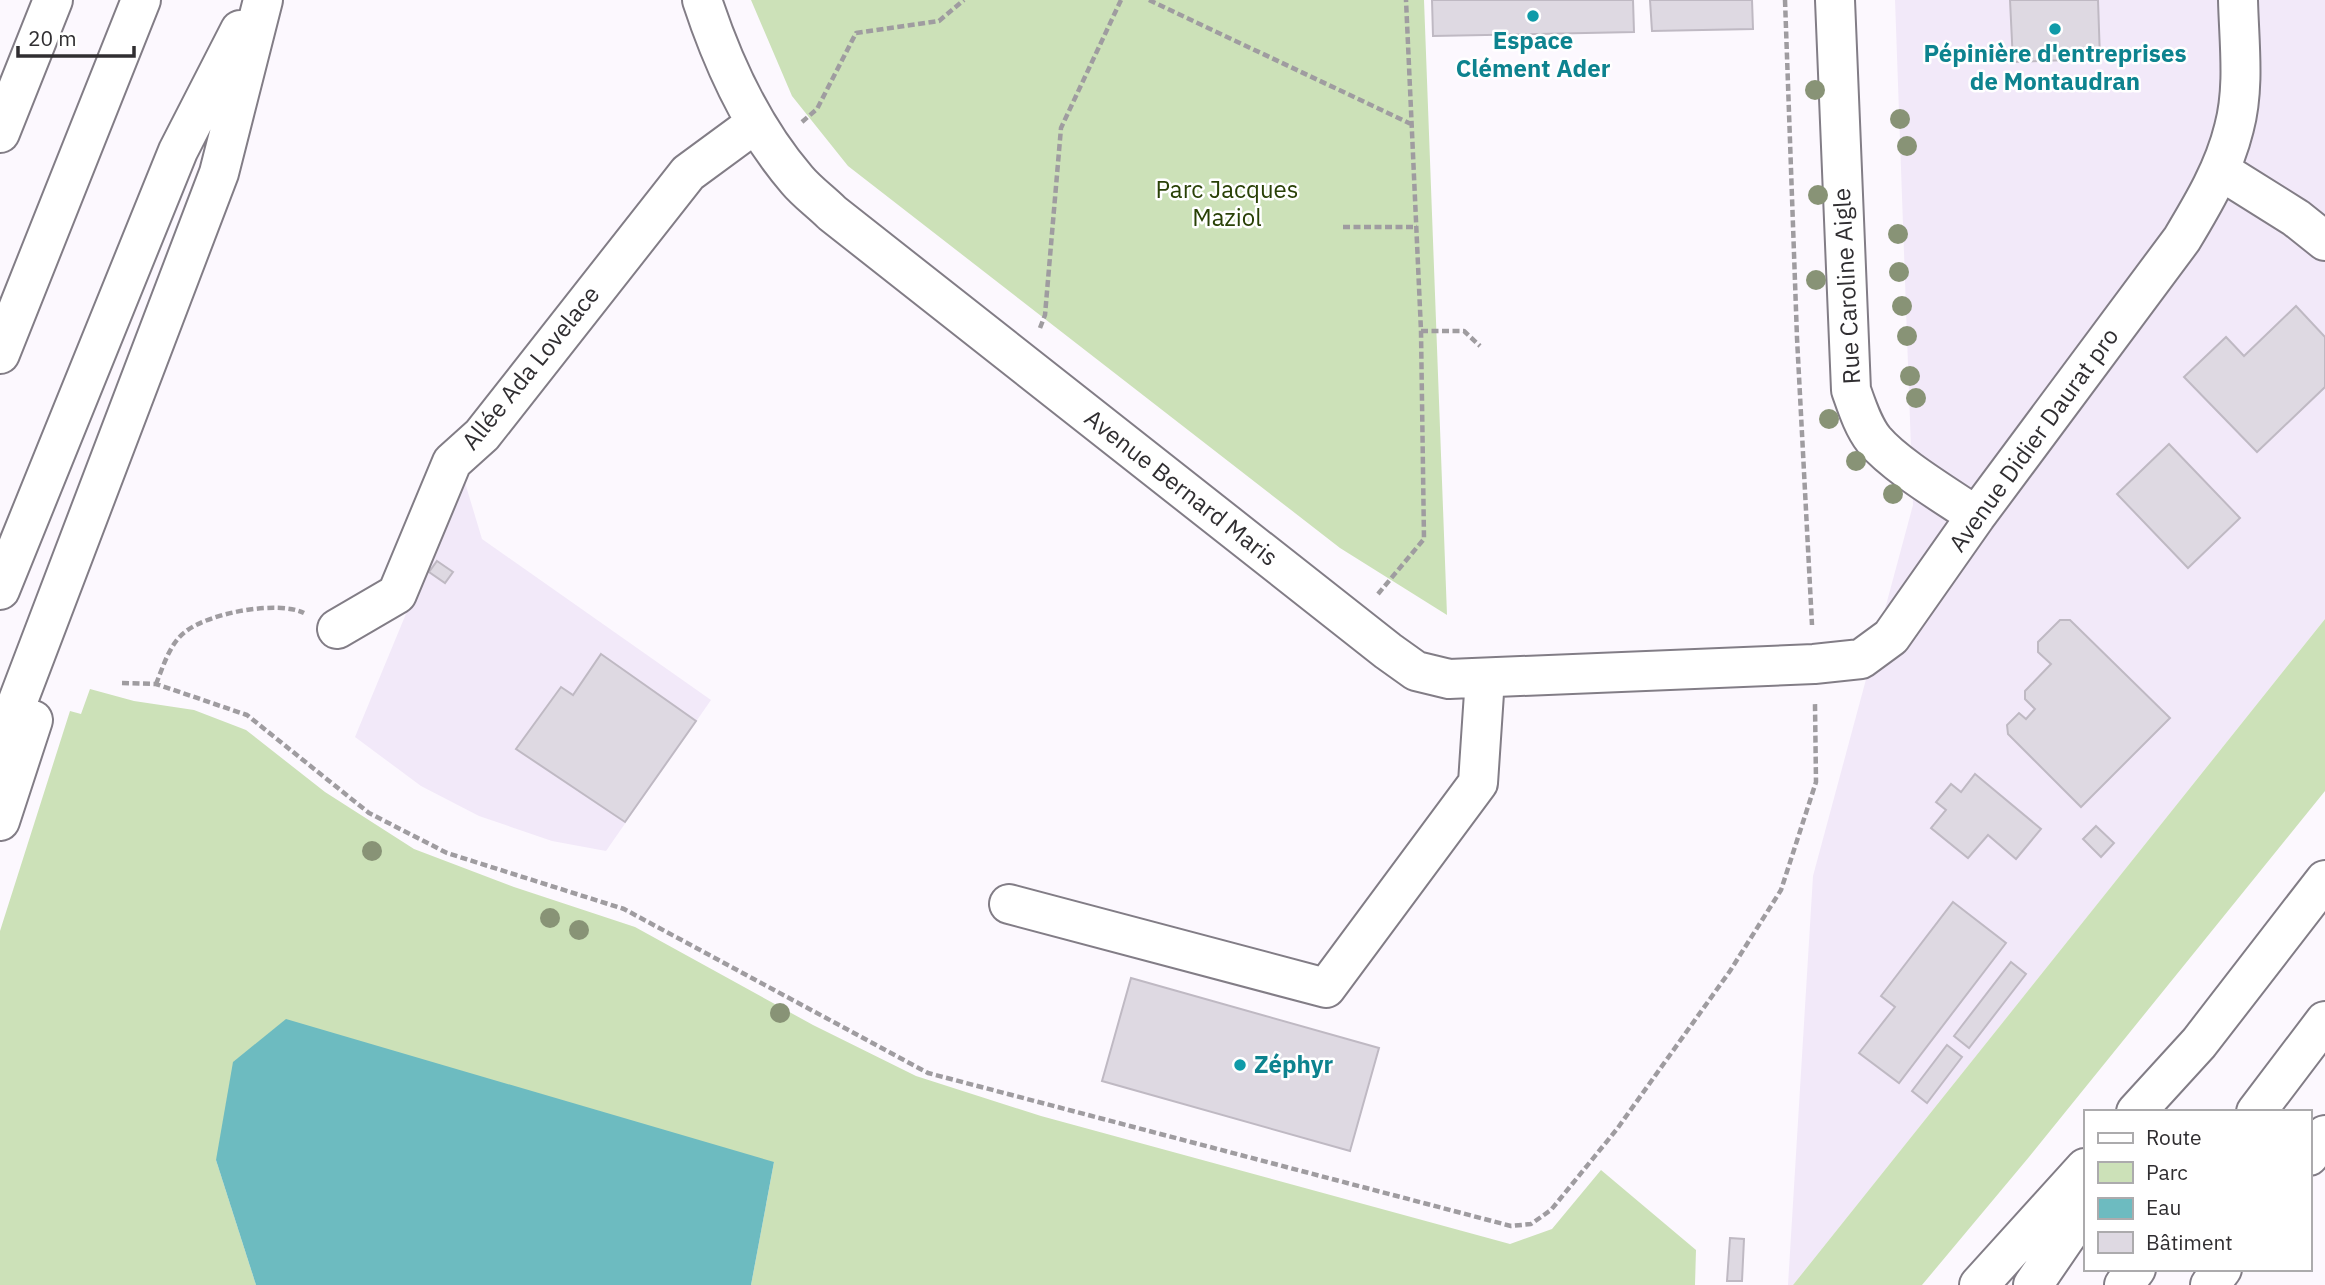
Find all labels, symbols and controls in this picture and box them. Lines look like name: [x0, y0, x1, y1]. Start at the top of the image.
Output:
marker: Espace Clément Ader: [1525, 8, 1541, 24]
scale bar: [18, 14, 133, 58]
marker: Pépinière d'entreprises de Montaudran: [2047, 21, 2063, 37]
text: 20 m: [28, 24, 77, 52]
place label: Espace Clément Ader: [1456, 24, 1611, 84]
place label: Pépinière d'entreprises de Montaudran: [1923, 37, 2187, 97]
park label: Parc Jacques Maziol: [1156, 173, 1298, 233]
street label: Rue Caroline Aigle: [1825, 187, 1867, 385]
street label: Allée Ada Lovelace: [454, 279, 606, 456]
street label: Avenue Didier Daurat pro: [1941, 321, 2125, 558]
street label: Avenue Bernard Maris: [1078, 402, 1285, 573]
place label: Zéphyr: [1254, 1048, 1333, 1080]
marker: Zéphyr: [1232, 1057, 1248, 1073]
legend: [2084, 1110, 2311, 1271]
text: Route: [2146, 1123, 2202, 1151]
text: Parc: [2146, 1158, 2188, 1186]
text: Eau: [2146, 1193, 2181, 1221]
text: Bâtiment: [2146, 1228, 2233, 1256]

